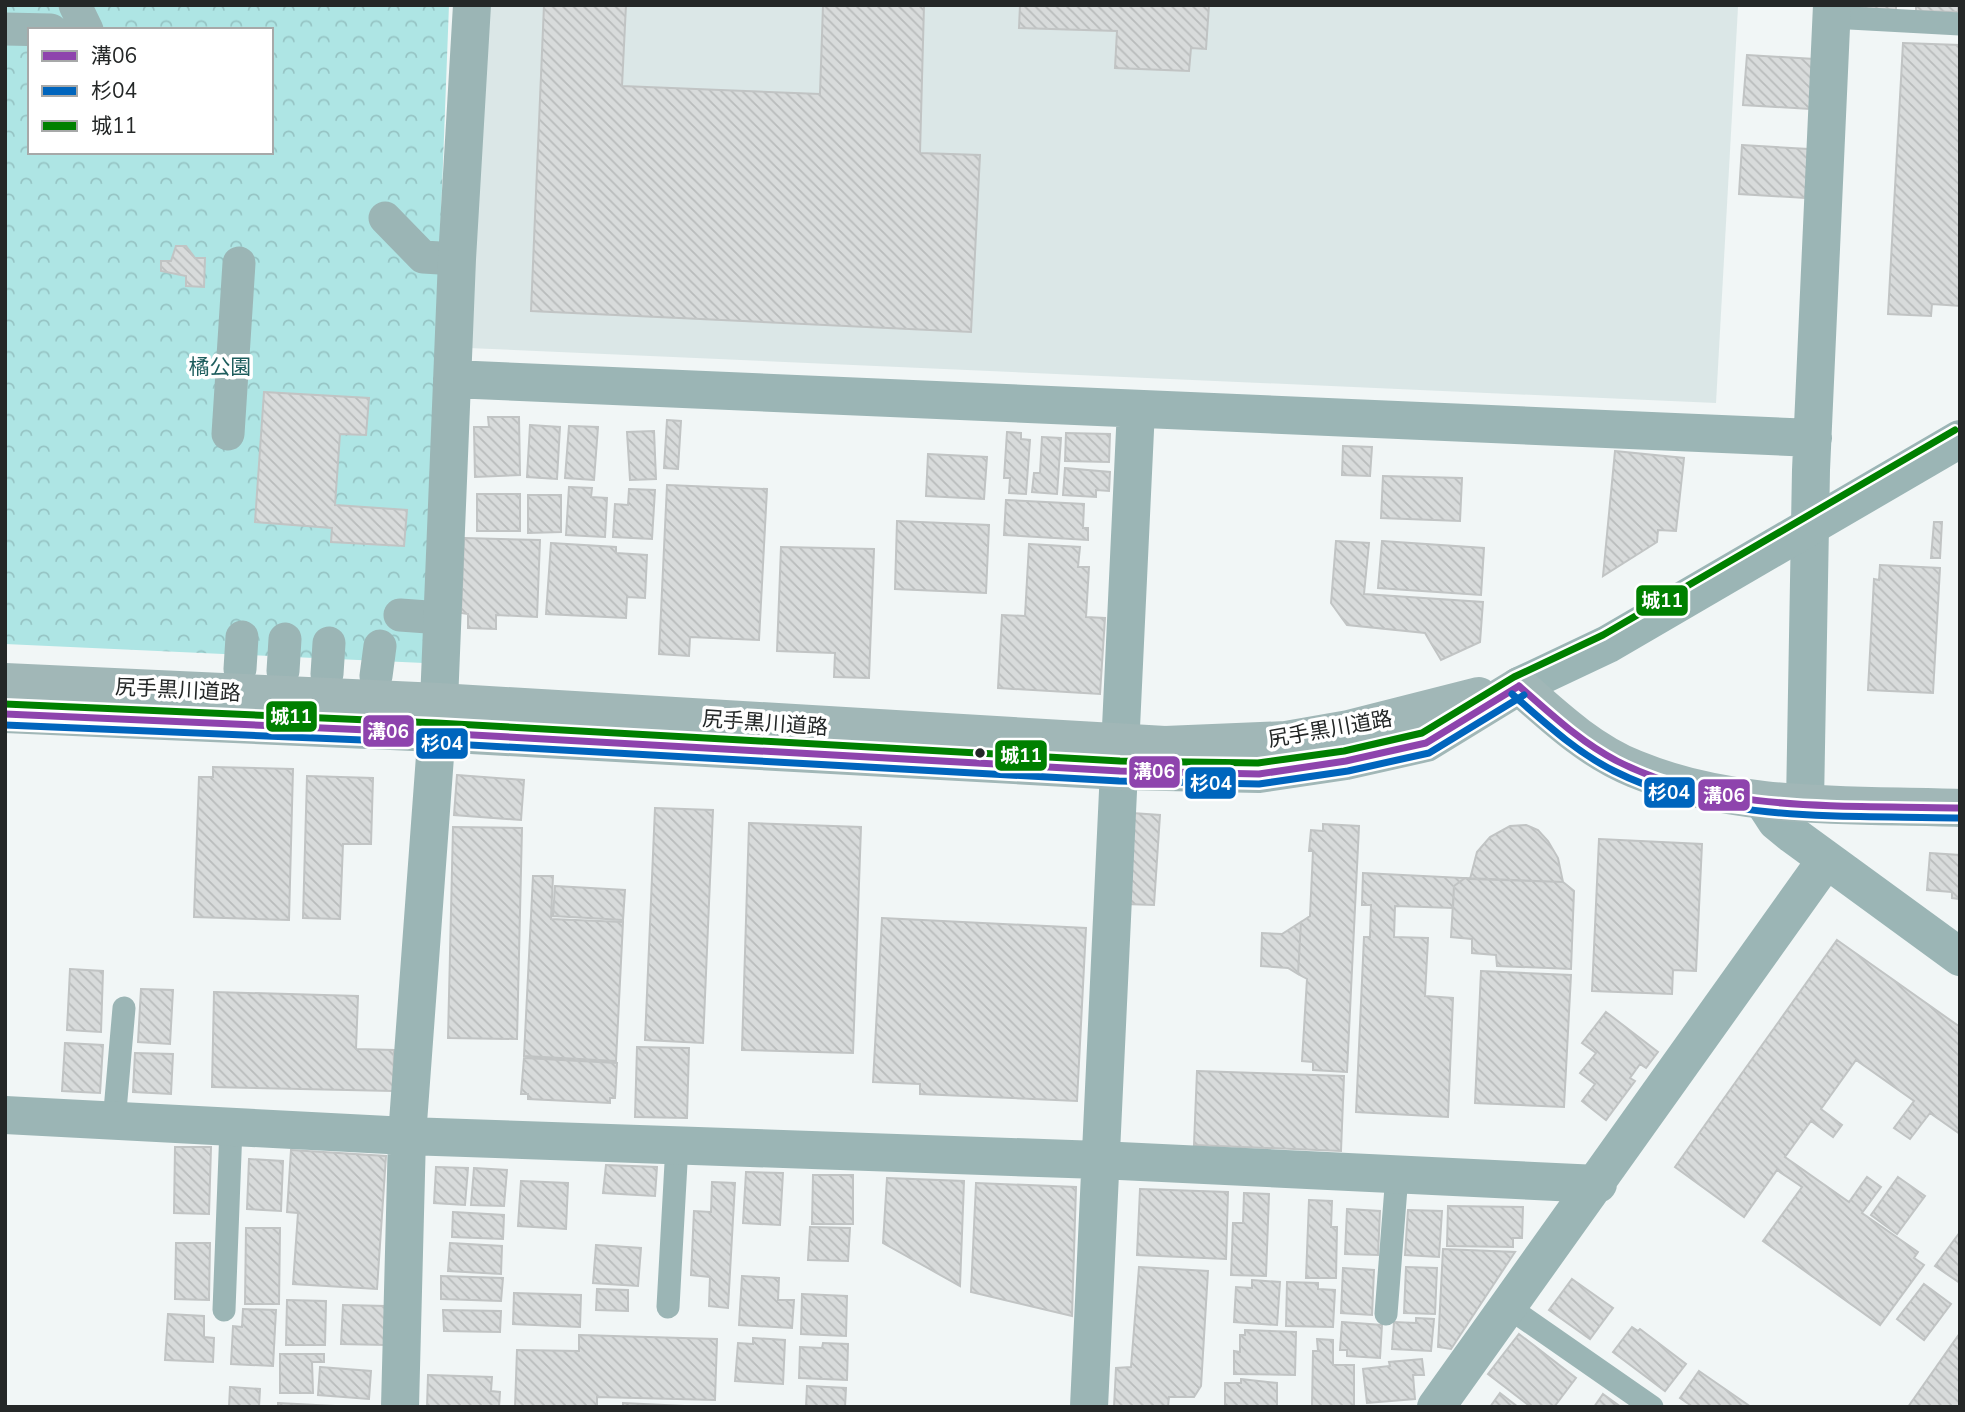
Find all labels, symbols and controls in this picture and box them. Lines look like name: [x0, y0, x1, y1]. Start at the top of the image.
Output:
legend: [28, 28, 273, 154]
text: 溝06: [91, 42, 137, 70]
text: 杉04: [91, 77, 137, 105]
text: 城11: [91, 112, 137, 140]
park label: 橘公園: [189, 353, 252, 381]
line badge: 城11: [1635, 584, 1689, 617]
text: 城11: [1641, 588, 1683, 614]
street label: 尻手黒川道路: [114, 673, 242, 707]
line badge: 城11: [265, 700, 318, 733]
text: 城11: [270, 704, 312, 730]
street label: 尻手黒川道路: [1266, 704, 1394, 754]
street label: 尻手黒川道路: [701, 705, 829, 741]
line badge: 溝06: [362, 714, 415, 748]
text: 溝06: [367, 719, 409, 745]
line badge: 杉04: [415, 727, 469, 760]
text: 杉04: [421, 731, 463, 757]
line badge: 城11: [994, 739, 1048, 772]
text: 城11: [1000, 743, 1042, 769]
unlabelled marker: [973, 746, 987, 760]
line badge: 溝06: [1128, 755, 1181, 789]
text: 溝06: [1133, 759, 1175, 785]
line badge: 杉04: [1184, 766, 1237, 800]
text: 杉04: [1190, 771, 1232, 797]
line badge: 杉04: [1643, 776, 1696, 809]
line badge: 溝06: [1697, 778, 1751, 812]
text: 杉04: [1648, 780, 1690, 806]
text: 溝06: [1703, 783, 1745, 809]

